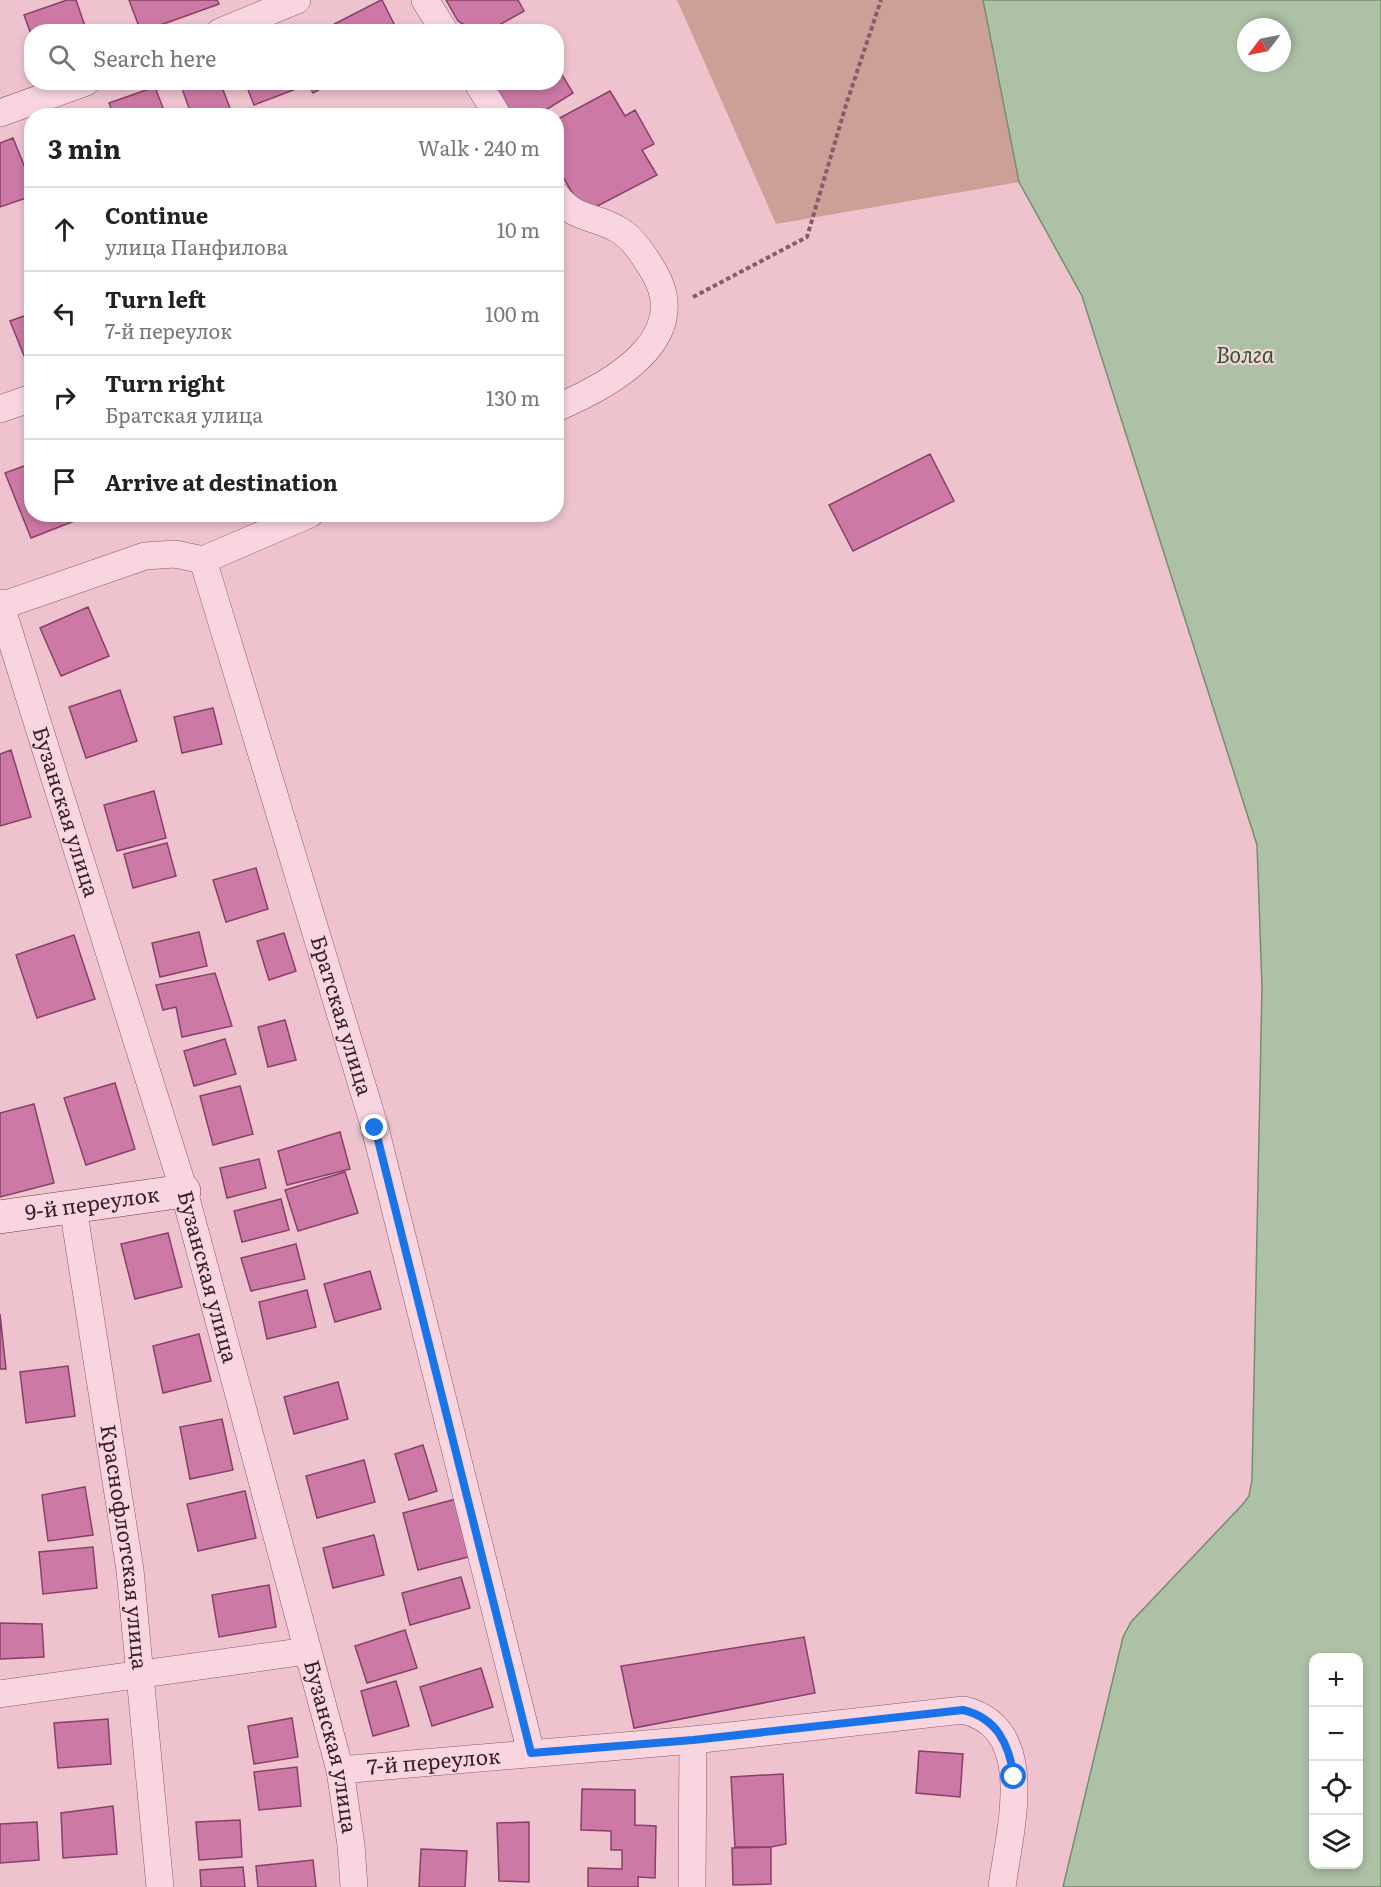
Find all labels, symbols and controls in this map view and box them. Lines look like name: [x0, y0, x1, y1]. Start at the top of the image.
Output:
north arrow: [1237, 18, 1291, 72]
search box: [24, 24, 564, 90]
icon: search: [45, 41, 78, 74]
text: Search here: [93, 41, 216, 74]
text: 3 min: [48, 128, 121, 167]
text: Walk · 240 m: [418, 132, 540, 162]
text: Continue: [105, 198, 208, 231]
icon: ahead: [48, 213, 81, 246]
text: 10 m: [497, 214, 540, 244]
text: улица Панфилова: [105, 231, 288, 261]
text: Turn left: [105, 282, 206, 315]
icon: left: [48, 297, 81, 330]
text: 100 m: [485, 298, 540, 328]
text: 7-й переулок: [105, 315, 232, 345]
water label: Волга: [1216, 337, 1275, 370]
text: Turn right: [105, 366, 225, 399]
icon: right: [48, 381, 81, 414]
text: 130 m: [486, 382, 540, 412]
text: Братская улица: [105, 399, 263, 429]
icon: arrive: [48, 465, 81, 498]
text: Arrive at destination: [105, 465, 338, 498]
street label: Бузанская улица: [27, 722, 109, 901]
street label: Братская улица: [304, 931, 382, 1099]
route end: [361, 1114, 387, 1140]
street label: 9-й переулок: [23, 1177, 161, 1226]
street label: Бузанская улица: [172, 1187, 248, 1366]
street label: Краснофлотская улица: [94, 1422, 157, 1672]
map controls: [1309, 1653, 1363, 1869]
button: +: [1309, 1653, 1363, 1707]
street label: Бузанская улица: [298, 1656, 367, 1836]
button: −: [1309, 1707, 1363, 1761]
street label: 7-й переулок: [366, 1738, 502, 1781]
button: locate: [1309, 1761, 1363, 1815]
route start: [1000, 1763, 1026, 1789]
button: layers: [1309, 1815, 1363, 1869]

